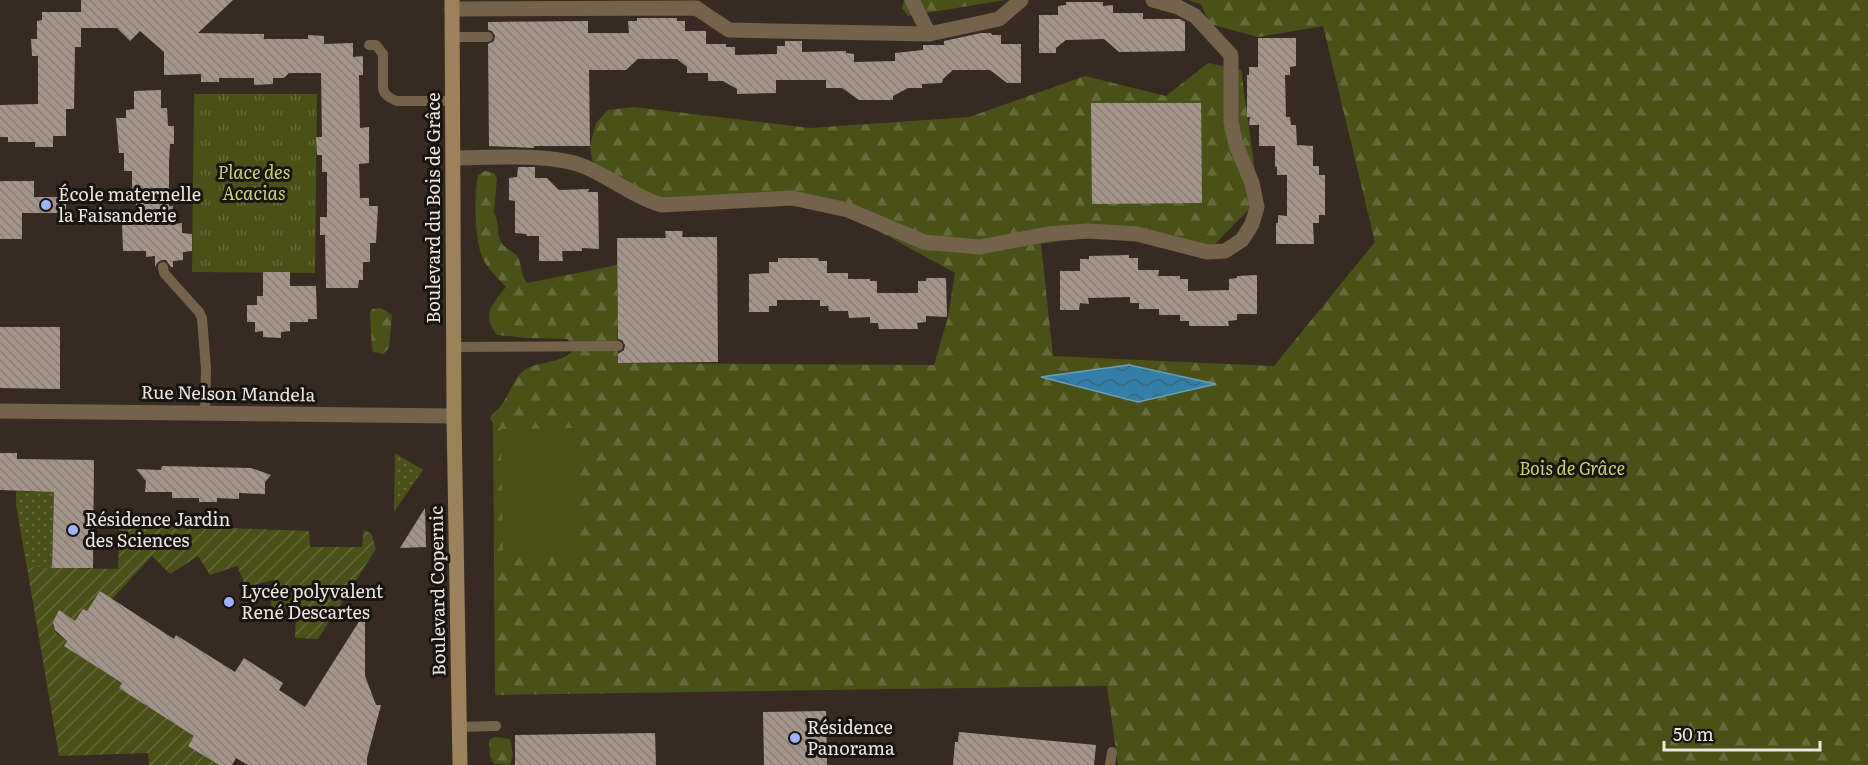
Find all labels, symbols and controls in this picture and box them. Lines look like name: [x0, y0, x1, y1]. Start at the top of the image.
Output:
street label: Boulevard du Bois de Grâce: [419, 92, 446, 324]
park label: Place des Acacias: [218, 158, 290, 206]
place label: École maternelle la Faisanderie: [58, 180, 201, 228]
marker: École maternelle la Faisanderie: [39, 198, 53, 212]
street label: Rue Nelson Mandela: [141, 377, 316, 408]
park label: Bois de Grâce: [1519, 454, 1625, 481]
place label: Résidence Jardin des Sciences: [85, 505, 231, 553]
street label: Boulevard Copernic: [422, 506, 451, 676]
marker: Résidence Jardin des Sciences: [66, 523, 80, 537]
place label: Lycée polyvalent René Descartes: [241, 577, 384, 625]
marker: Lycée polyvalent René Descartes: [222, 595, 236, 609]
place label: Résidence Panorama: [807, 713, 895, 761]
scale bar: [1664, 714, 1820, 752]
text: 50 m: [1673, 720, 1714, 747]
marker: Résidence Panorama: [788, 731, 802, 745]

